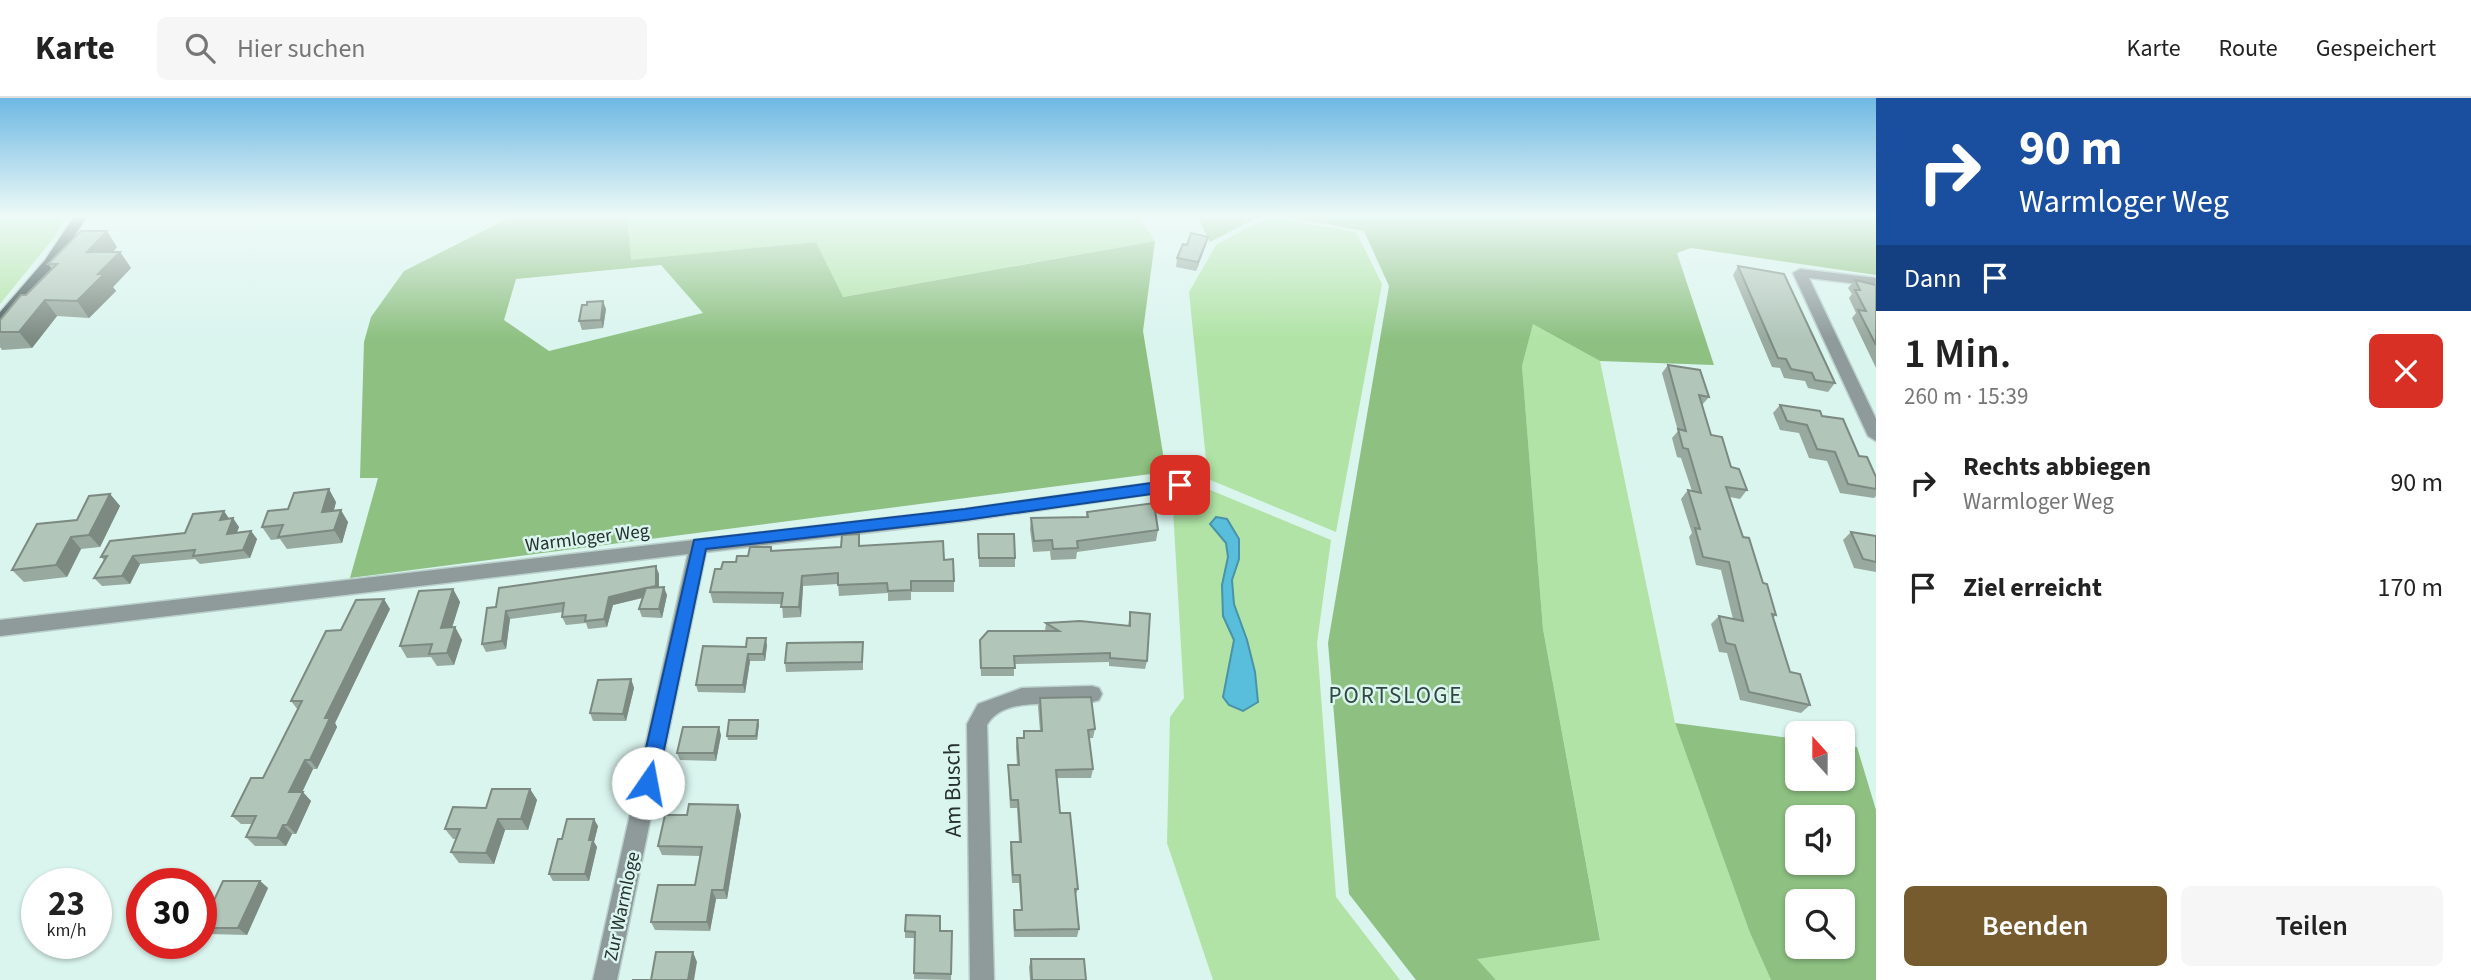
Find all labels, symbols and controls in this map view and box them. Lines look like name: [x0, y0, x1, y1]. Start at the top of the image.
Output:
search box: [157, 17, 647, 80]
text: Karte: [35, 25, 115, 72]
icon: search: [181, 29, 219, 67]
text: Hier suchen: [237, 30, 366, 67]
text: Karte: [2127, 31, 2181, 66]
text: Route: [2219, 31, 2278, 66]
text: Gespeichert: [2316, 31, 2436, 66]
text: 90 m: [2019, 114, 2123, 184]
icon: right: [1904, 126, 1995, 217]
text: Warmloger Weg: [2019, 179, 2229, 225]
icon: arrive: [1976, 259, 2014, 297]
text: Dann: [1904, 260, 1962, 297]
text: 1 Min.: [1904, 324, 2011, 384]
button: close: [2369, 334, 2443, 408]
text: 260 m · 15:39: [1904, 380, 2028, 413]
text: Rechts abbiegen: [1963, 448, 2151, 485]
pin: [1150, 455, 1210, 515]
icon: right: [1904, 464, 1942, 502]
text: 90 m: [2390, 464, 2443, 501]
icon: arrive: [1161, 466, 1199, 504]
text: Warmloger Weg: [1963, 485, 2114, 518]
street label: Warmloger Weg: [524, 517, 651, 559]
icon: arrive: [1904, 569, 1942, 607]
text: Ziel erreicht: [1963, 569, 2102, 606]
text: 170 m: [2377, 569, 2443, 606]
district label: PORTSLOGE: [1329, 679, 1463, 712]
north arrow: [1785, 721, 1855, 791]
map controls: [1785, 721, 1855, 959]
street label: Am Busch: [935, 742, 970, 838]
position arrow: [611, 746, 685, 820]
button: sound: [1785, 805, 1855, 875]
street label: Zur Warmloge: [598, 849, 647, 963]
speed limit sign: 30: [126, 868, 217, 959]
text: 23: [48, 879, 85, 929]
button: Beenden: [1904, 886, 2167, 966]
button: Teilen: [2181, 886, 2443, 966]
button: search: [1785, 889, 1855, 959]
text: km/h: [47, 918, 86, 943]

